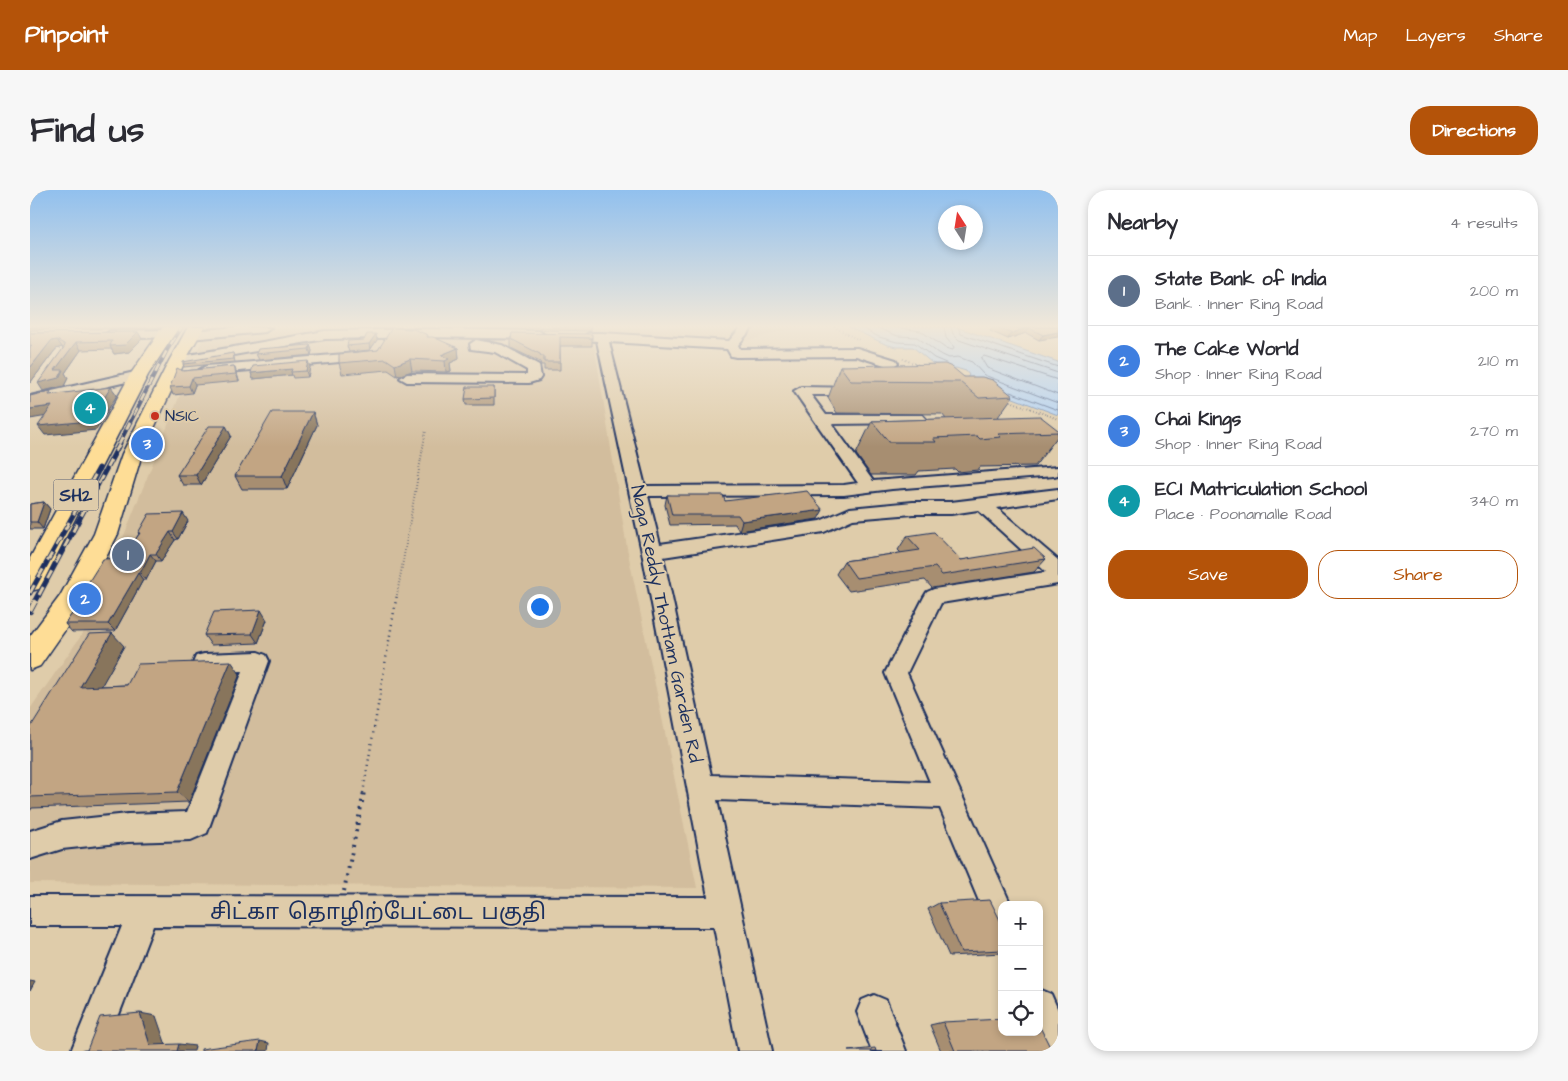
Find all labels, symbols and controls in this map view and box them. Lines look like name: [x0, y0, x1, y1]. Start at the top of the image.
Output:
text: Pinpoint: [25, 18, 108, 52]
text: Map: [1343, 23, 1377, 48]
text: Layers: [1405, 23, 1466, 48]
text: Share: [1494, 23, 1543, 48]
text: Find us: [30, 106, 144, 155]
button: Directions: [1410, 106, 1538, 155]
north arrow: [938, 205, 983, 250]
text: Nearby: [1108, 208, 1178, 237]
text: 4 results: [1450, 212, 1518, 234]
text: State Bank of India: [1155, 266, 1326, 293]
text: 1: [1123, 280, 1125, 302]
text: 200 m: [1470, 280, 1518, 302]
text: Bank · Inner Ring Road: [1155, 293, 1323, 315]
text: The Cake World: [1155, 336, 1299, 363]
text: 2: [1119, 350, 1129, 372]
text: 210 m: [1478, 350, 1518, 372]
text: Shop · Inner Ring Road: [1155, 363, 1322, 385]
pin: 4: [74, 389, 106, 427]
place label: NSIC: [165, 405, 199, 427]
text: Chai Kings: [1155, 406, 1241, 433]
marker: NSIC: [149, 410, 161, 422]
text: 3: [1120, 420, 1128, 442]
text: 270 m: [1470, 420, 1518, 442]
pin: 3: [131, 425, 163, 463]
text: Shop · Inner Ring Road: [1155, 433, 1322, 455]
text: ECI Matriculation School: [1155, 476, 1367, 503]
road number: SH2: [53, 480, 98, 510]
street label: Naga Reddy Thottam Garden Rd: [622, 483, 709, 766]
text: 4: [1119, 490, 1129, 512]
text: 340 m: [1470, 490, 1518, 512]
text: Place · Poonamalle Road: [1155, 503, 1331, 525]
pin: 1: [112, 536, 144, 574]
button: Save: [1108, 550, 1308, 599]
button: Share: [1318, 550, 1518, 599]
pin: 2: [69, 580, 101, 618]
your location: [527, 594, 553, 620]
street label: சிட்கா தொழிற்பேட்டை பகுதி: [210, 897, 546, 928]
map controls: [998, 901, 1043, 1036]
button: +: [998, 901, 1043, 946]
button: −: [998, 946, 1043, 991]
button: locate: [998, 991, 1043, 1036]

